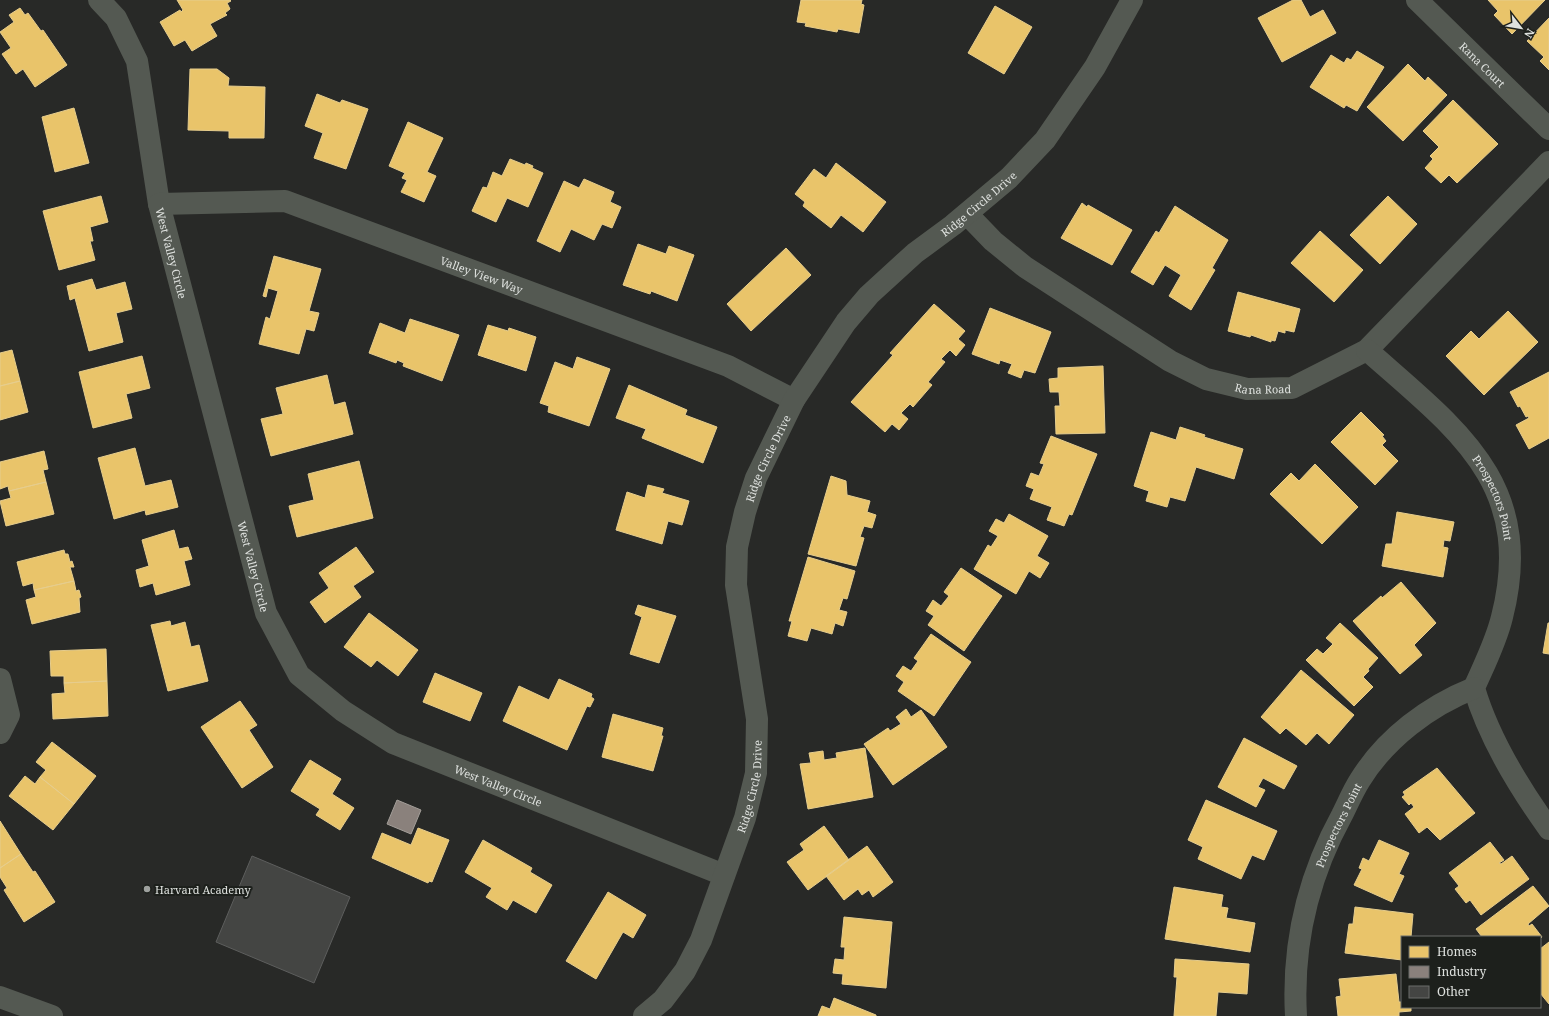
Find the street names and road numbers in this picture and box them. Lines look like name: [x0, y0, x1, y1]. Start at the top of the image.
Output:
street label: Rana Court: [1457, 38, 1509, 90]
street label: Ridge Circle Drive: [937, 168, 1019, 239]
street label: West Valley Circle: [153, 206, 191, 300]
street label: Valley View Way: [438, 252, 526, 297]
street label: Rana Road: [1234, 379, 1291, 397]
street label: Ridge Circle Drive: [741, 412, 793, 504]
street label: Prospectors Point: [1470, 451, 1517, 541]
street label: West Valley Circle: [235, 519, 273, 614]
street label: Ridge Circle Drive: [733, 740, 764, 835]
street label: West Valley Circle: [452, 761, 545, 809]
street label: Prospectors Point: [1311, 780, 1364, 869]

